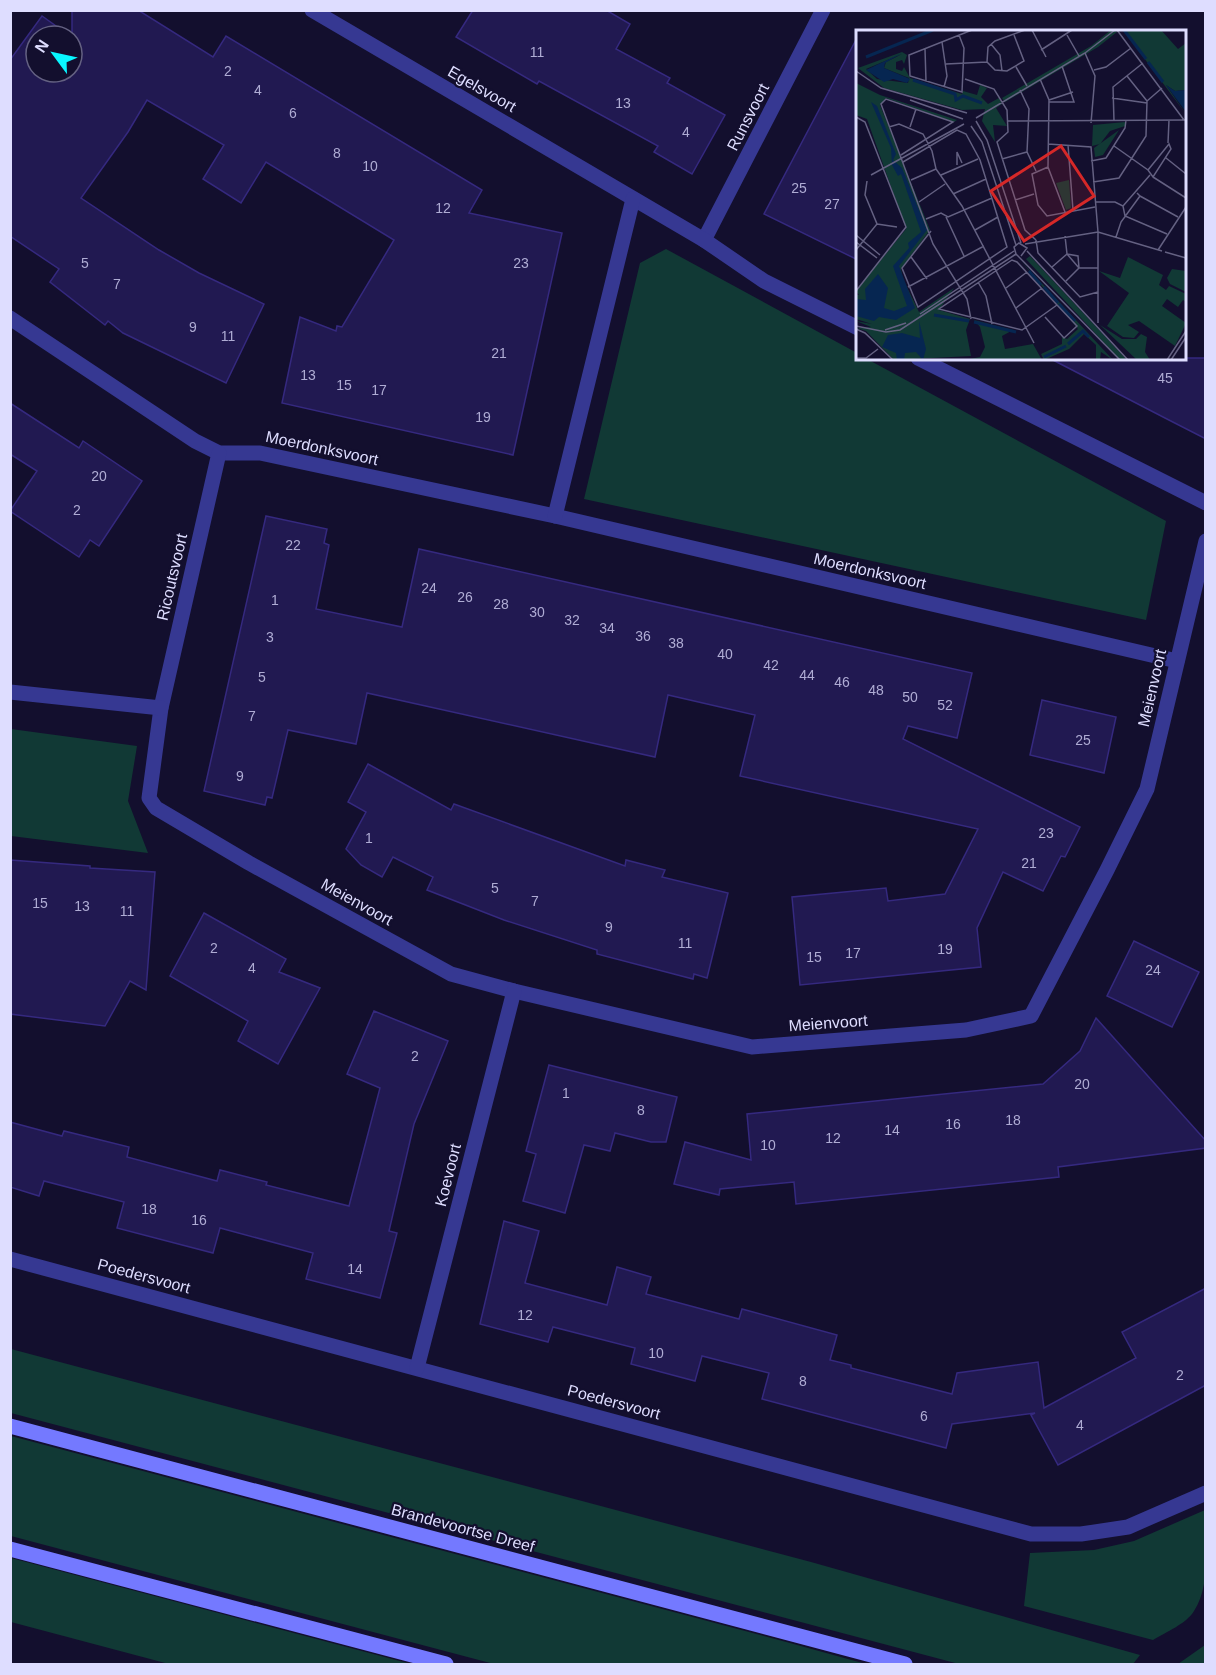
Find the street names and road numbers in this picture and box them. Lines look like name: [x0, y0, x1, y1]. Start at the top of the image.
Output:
street label: Egelsvoort: [445, 63, 519, 116]
street label: Runsvoort: [724, 80, 772, 153]
street label: Moerdonksvoort: [264, 428, 380, 468]
street label: Ricoutsvoort: [154, 531, 190, 622]
street label: Moerdonksvoort: [812, 550, 928, 592]
street label: Meienvoort: [1135, 647, 1169, 728]
street label: Meienvoort: [318, 875, 396, 929]
street label: Meienvoort: [788, 1012, 869, 1034]
street label: Koevoort: [432, 1141, 464, 1208]
street label: Poedersvoort: [96, 1255, 193, 1297]
street label: Poedersvoort: [566, 1381, 663, 1423]
street label: Brandevoortse Dreef: [389, 1501, 537, 1555]

